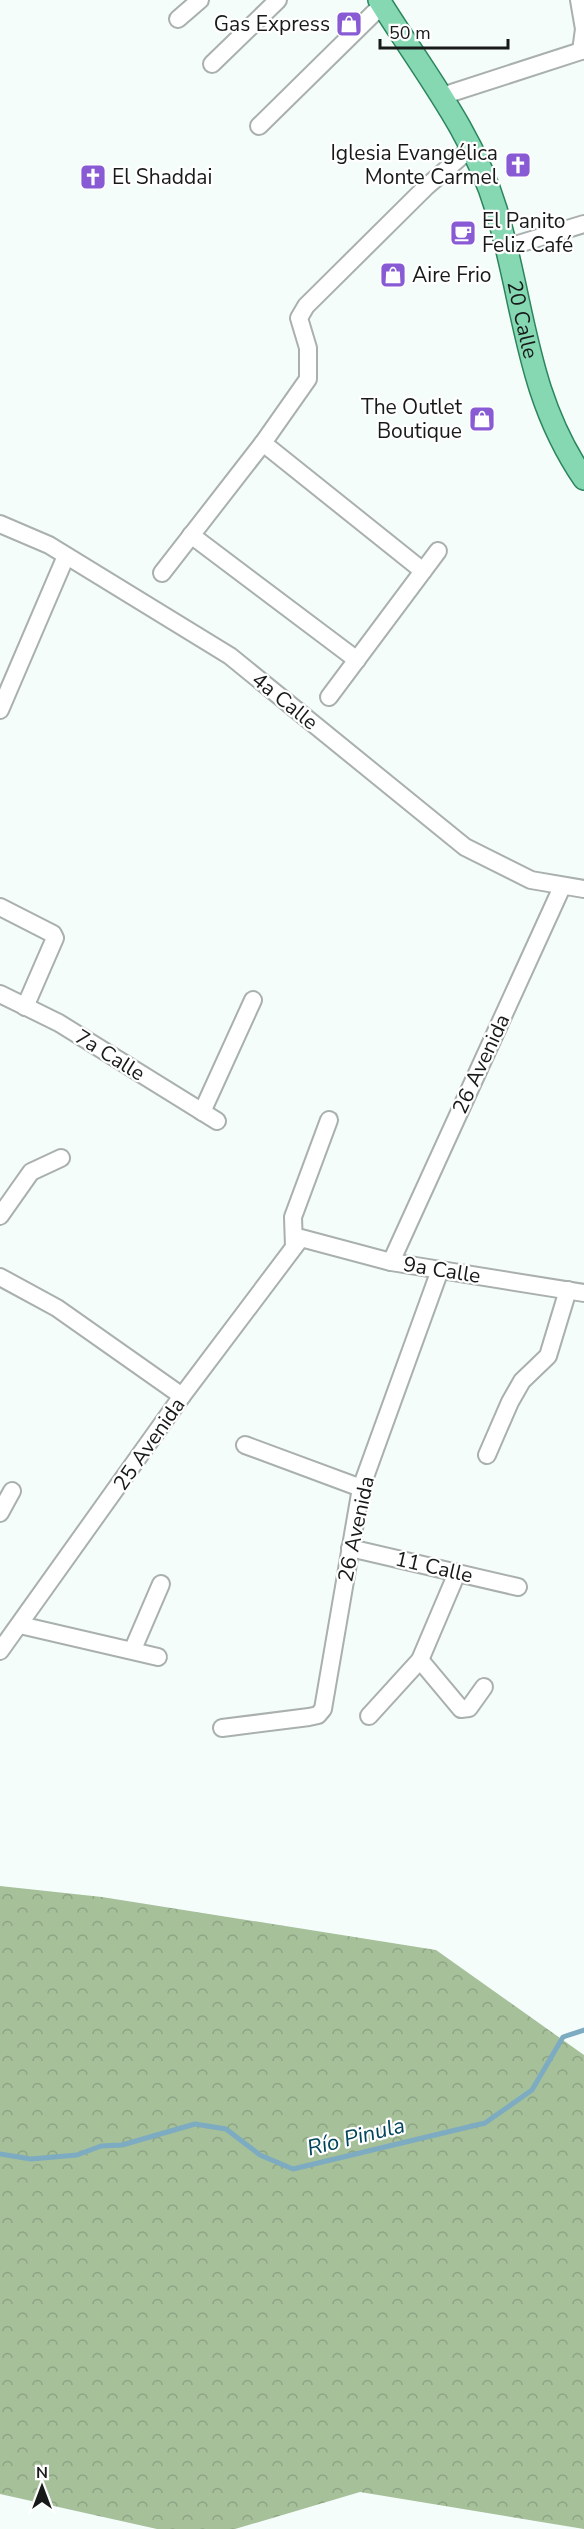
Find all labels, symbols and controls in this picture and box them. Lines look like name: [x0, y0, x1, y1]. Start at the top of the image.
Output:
shop icon: Gas Express: [334, 9, 364, 39]
place label: Gas Express: [214, 10, 330, 38]
scale bar: [380, 12, 508, 50]
text: 50 m: [389, 21, 431, 45]
place label: Iglesia Evangélica Monte Carmel: [330, 139, 499, 191]
church icon: Iglesia Evangélica Monte Carmel: [503, 150, 533, 180]
church icon: El Shaddai: [78, 162, 108, 192]
place label: El Shaddai: [112, 163, 212, 191]
place label: El Panito Feliz Café: [482, 207, 573, 259]
cafe icon: El Panito Feliz Café: [448, 218, 478, 248]
shop icon: Aire Frio: [378, 260, 408, 290]
place label: Aire Frio: [412, 261, 492, 289]
street label: 20 Calle: [500, 278, 545, 361]
place label: The Outlet Boutique: [361, 393, 463, 445]
shop icon: The Outlet Boutique: [467, 404, 497, 434]
street label: 4a Calle: [246, 666, 324, 736]
street label: 26 Avenida: [446, 1009, 516, 1119]
street label: 7a Calle: [70, 1023, 150, 1087]
street label: 9a Calle: [402, 1250, 482, 1290]
street label: 25 Avenida: [107, 1392, 191, 1496]
street label: 26 Avenida: [331, 1474, 381, 1584]
street label: 11 Calle: [392, 1544, 476, 1590]
water label: Río Pinula: [304, 2110, 408, 2164]
north arrow: [12, 2457, 72, 2517]
text: N: [36, 2462, 48, 2484]

